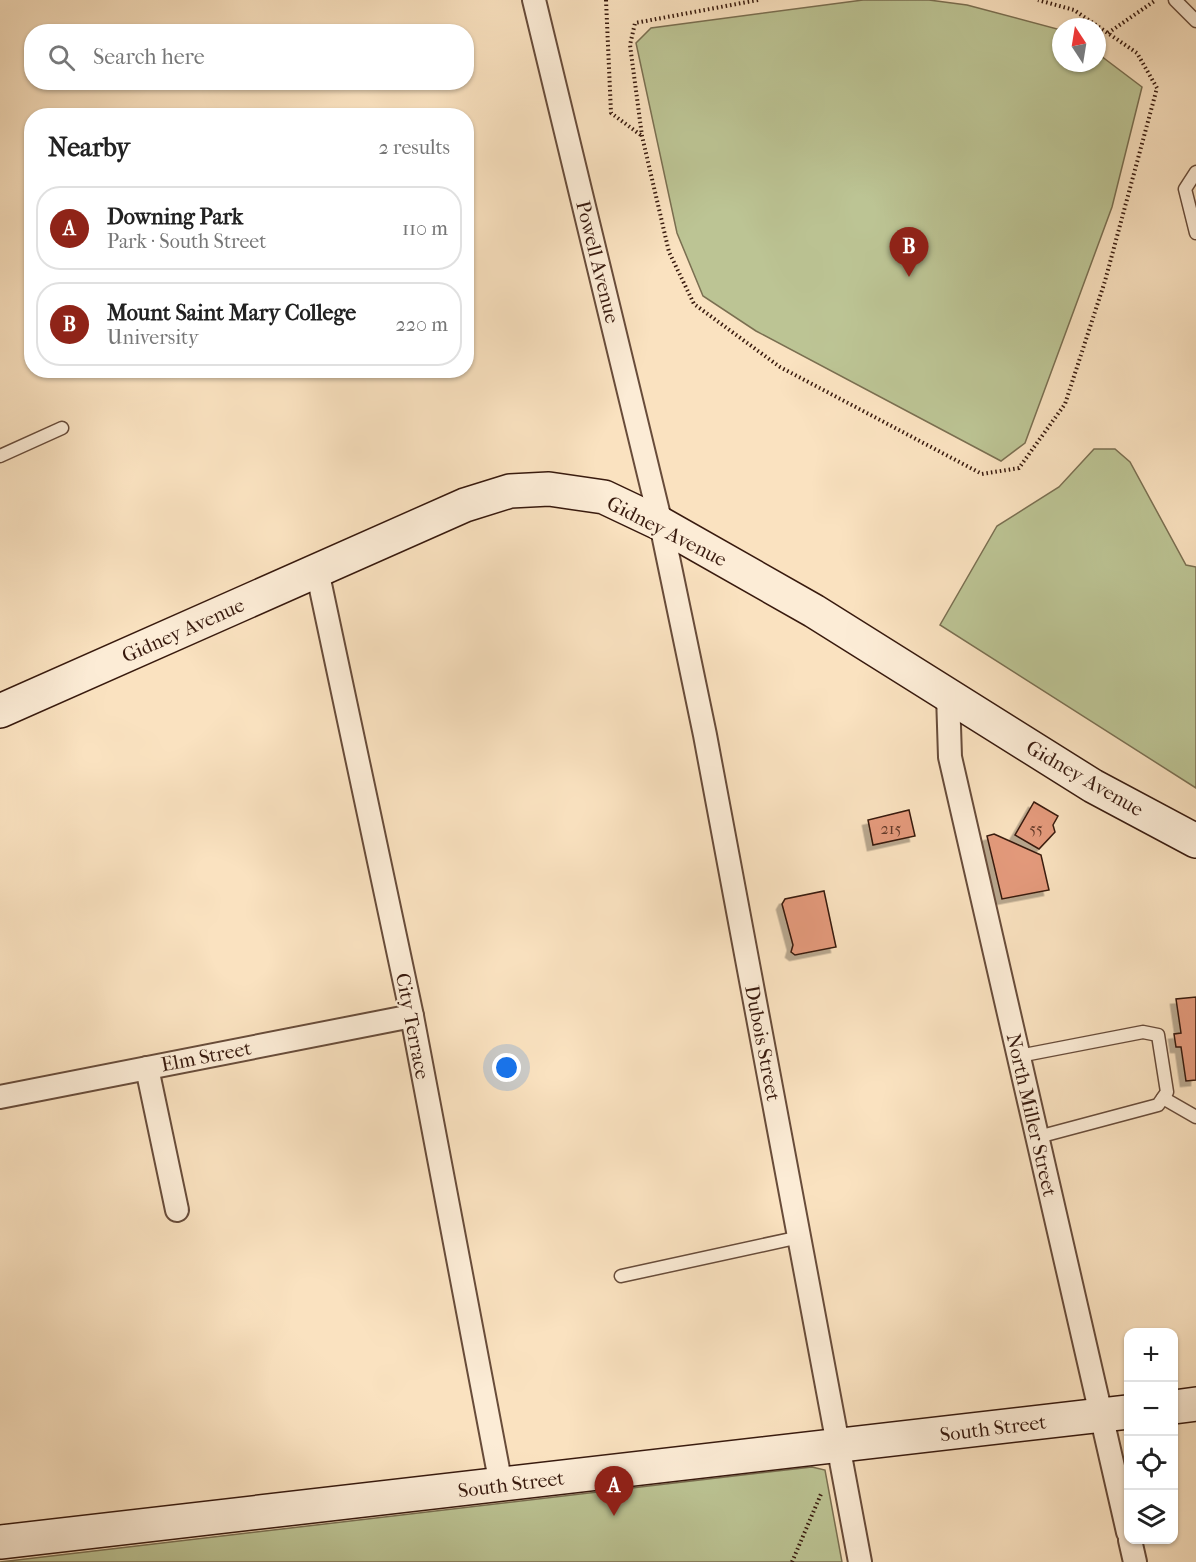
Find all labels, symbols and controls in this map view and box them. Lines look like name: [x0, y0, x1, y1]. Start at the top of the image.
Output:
north arrow: [1052, 18, 1106, 72]
search box: [24, 24, 474, 90]
icon: search: [45, 41, 78, 74]
text: Search here: [93, 44, 205, 70]
text: Nearby: [48, 132, 130, 163]
text: 2 results: [379, 136, 450, 159]
street label: Powell Avenue: [571, 198, 624, 326]
text: Downing Park: [107, 204, 243, 230]
text: A: [63, 217, 76, 240]
text: 110 m: [402, 217, 448, 240]
pin: B: [890, 228, 928, 277]
text: Park · South Street: [107, 230, 266, 253]
text: Mount Saint Mary College: [107, 300, 356, 326]
text: B: [63, 313, 76, 336]
text: 220 m: [395, 313, 448, 336]
text: University: [107, 326, 199, 349]
street label: Gidney Avenue: [603, 491, 731, 572]
street label: Gidney Avenue: [118, 593, 248, 668]
street label: Gidney Avenue: [1022, 736, 1147, 821]
house number: 215: [881, 819, 901, 838]
house number: 55: [1029, 819, 1043, 838]
street label: City Terrace: [391, 971, 434, 1081]
street label: Dubois Street: [740, 983, 785, 1103]
street label: North Miller Street: [1002, 1031, 1061, 1199]
street label: Elm Street: [159, 1036, 253, 1077]
your location: [492, 1053, 521, 1082]
map controls: [1124, 1328, 1178, 1544]
button: +: [1124, 1328, 1178, 1382]
button: −: [1124, 1382, 1178, 1436]
street label: South Street: [939, 1411, 1048, 1446]
button: locate: [1124, 1436, 1178, 1490]
pin: A: [594, 1466, 634, 1516]
street label: South Street: [457, 1467, 566, 1502]
button: layers: [1124, 1490, 1178, 1544]

